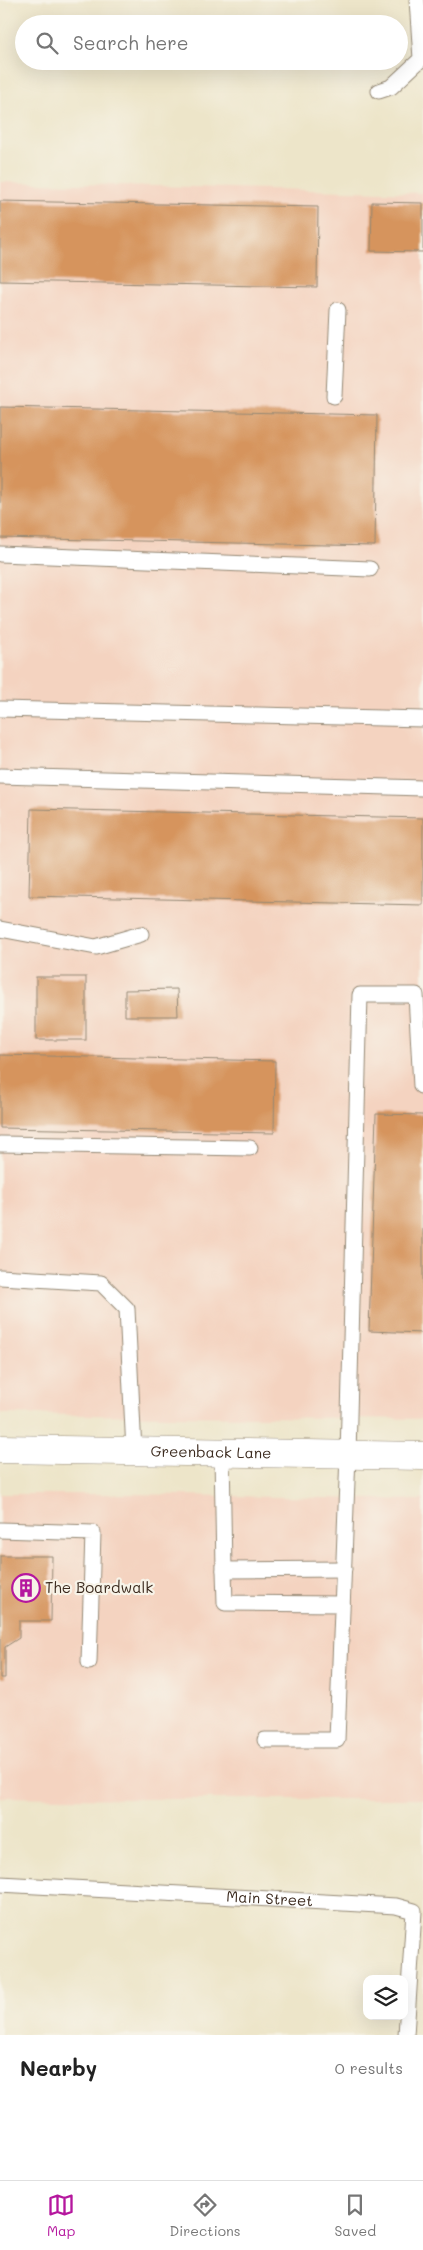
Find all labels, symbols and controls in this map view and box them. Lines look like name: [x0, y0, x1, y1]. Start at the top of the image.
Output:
search box: [15, 15, 408, 70]
icon: search: [33, 29, 61, 57]
text: Search here: [73, 30, 189, 55]
street label: Greenback Lane: [150, 1440, 272, 1462]
building icon: The Boardwalk: [11, 1573, 41, 1603]
place label: The Boardwalk: [45, 1577, 153, 1597]
street label: Main Street: [226, 1886, 314, 1910]
map controls: [363, 1975, 408, 2020]
button: layers: [363, 1975, 408, 2020]
text: Nearby: [20, 2054, 97, 2081]
text: 0 results: [335, 2057, 403, 2078]
tab: Map: [47, 2191, 75, 2240]
tab: Directions: [169, 2191, 241, 2240]
tab: Saved: [334, 2191, 376, 2240]

